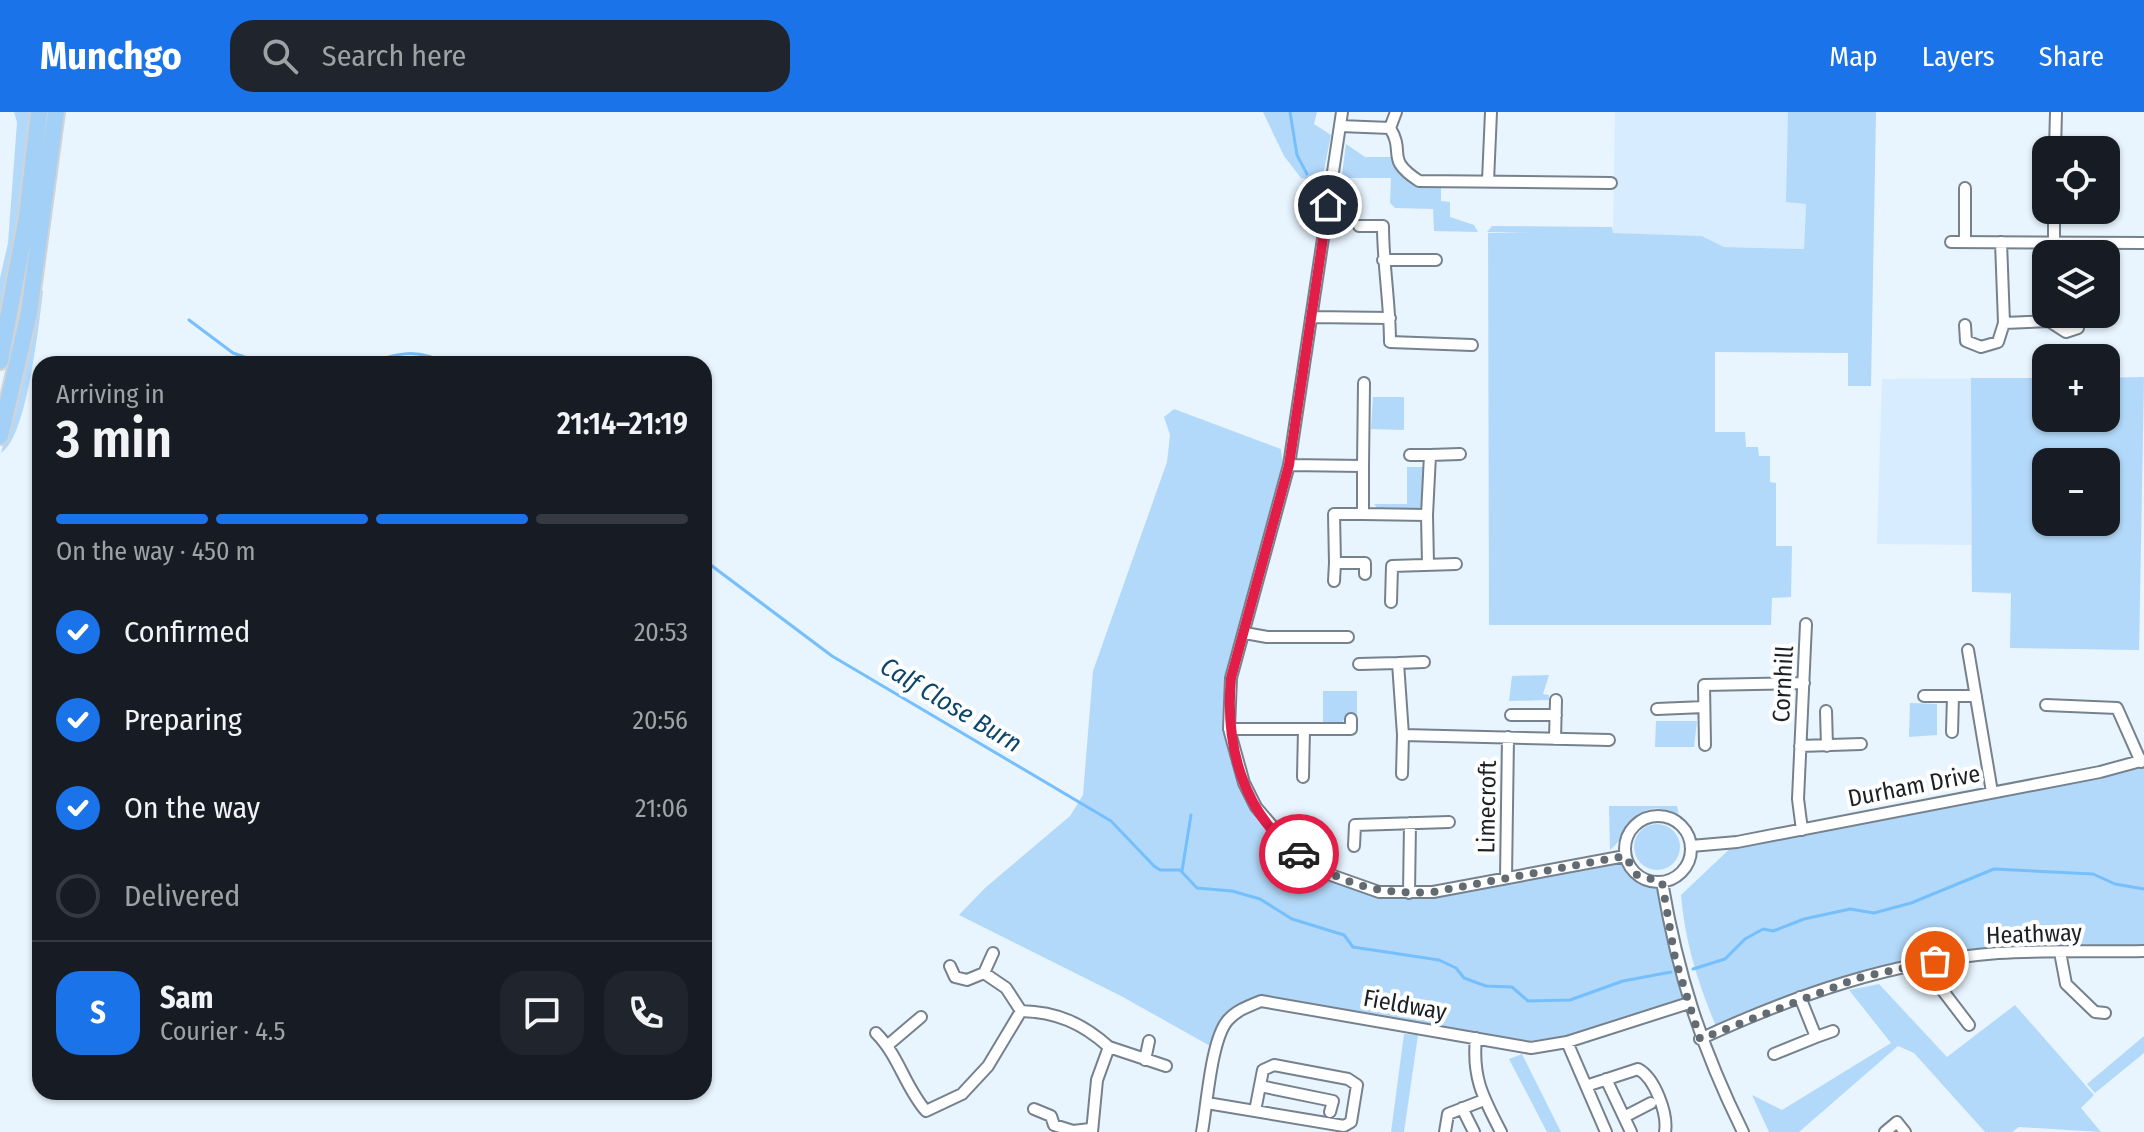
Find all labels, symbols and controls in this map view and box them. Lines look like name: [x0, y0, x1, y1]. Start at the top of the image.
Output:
search box: [230, 20, 790, 92]
text: Munchgo: [40, 33, 182, 79]
icon: search: [258, 34, 302, 78]
text: Search here: [322, 38, 466, 74]
text: Map: [1829, 40, 1878, 73]
text: Layers: [1922, 40, 1995, 73]
text: Share: [2039, 40, 2104, 73]
map controls: [2032, 136, 2120, 536]
button: locate: [2032, 136, 2120, 224]
pin: [1294, 171, 1362, 239]
icon: home: [1306, 183, 1350, 227]
button: layers: [2032, 240, 2120, 328]
button: +: [2032, 344, 2120, 432]
text: Arriving in: [56, 379, 165, 410]
text: 21:14–21:19: [557, 406, 688, 442]
text: 3 min: [56, 408, 172, 471]
button: −: [2032, 448, 2120, 536]
text: On the way · 450 m: [56, 536, 256, 567]
icon: check: [56, 610, 100, 654]
text: Confirmed: [124, 614, 250, 650]
text: 20:53: [634, 617, 688, 648]
street label: Cornhill: [1767, 645, 1799, 723]
water label: Calf Close Burn: [875, 651, 1027, 759]
icon: check: [56, 698, 100, 742]
text: Preparing: [124, 702, 242, 738]
text: 20:56: [633, 705, 688, 736]
street label: Durham Drive: [1845, 759, 1983, 813]
street label: Limecroft: [1472, 760, 1502, 854]
icon: check: [56, 786, 100, 830]
text: On the way: [124, 790, 260, 826]
text: 21:06: [635, 793, 688, 824]
courier: [1259, 814, 1339, 894]
icon: car: [1277, 832, 1321, 876]
text: Delivered: [124, 878, 240, 914]
street label: Heathway: [1986, 918, 2083, 950]
pin: [1901, 927, 1969, 995]
icon: bag: [1913, 939, 1957, 983]
button: chat: [500, 971, 584, 1055]
button: phone: [604, 971, 688, 1055]
text: Sam: [160, 980, 213, 1016]
street label: Fieldway: [1361, 984, 1449, 1026]
text: S: [90, 995, 106, 1031]
text: Courier · 4.5: [160, 1016, 286, 1047]

